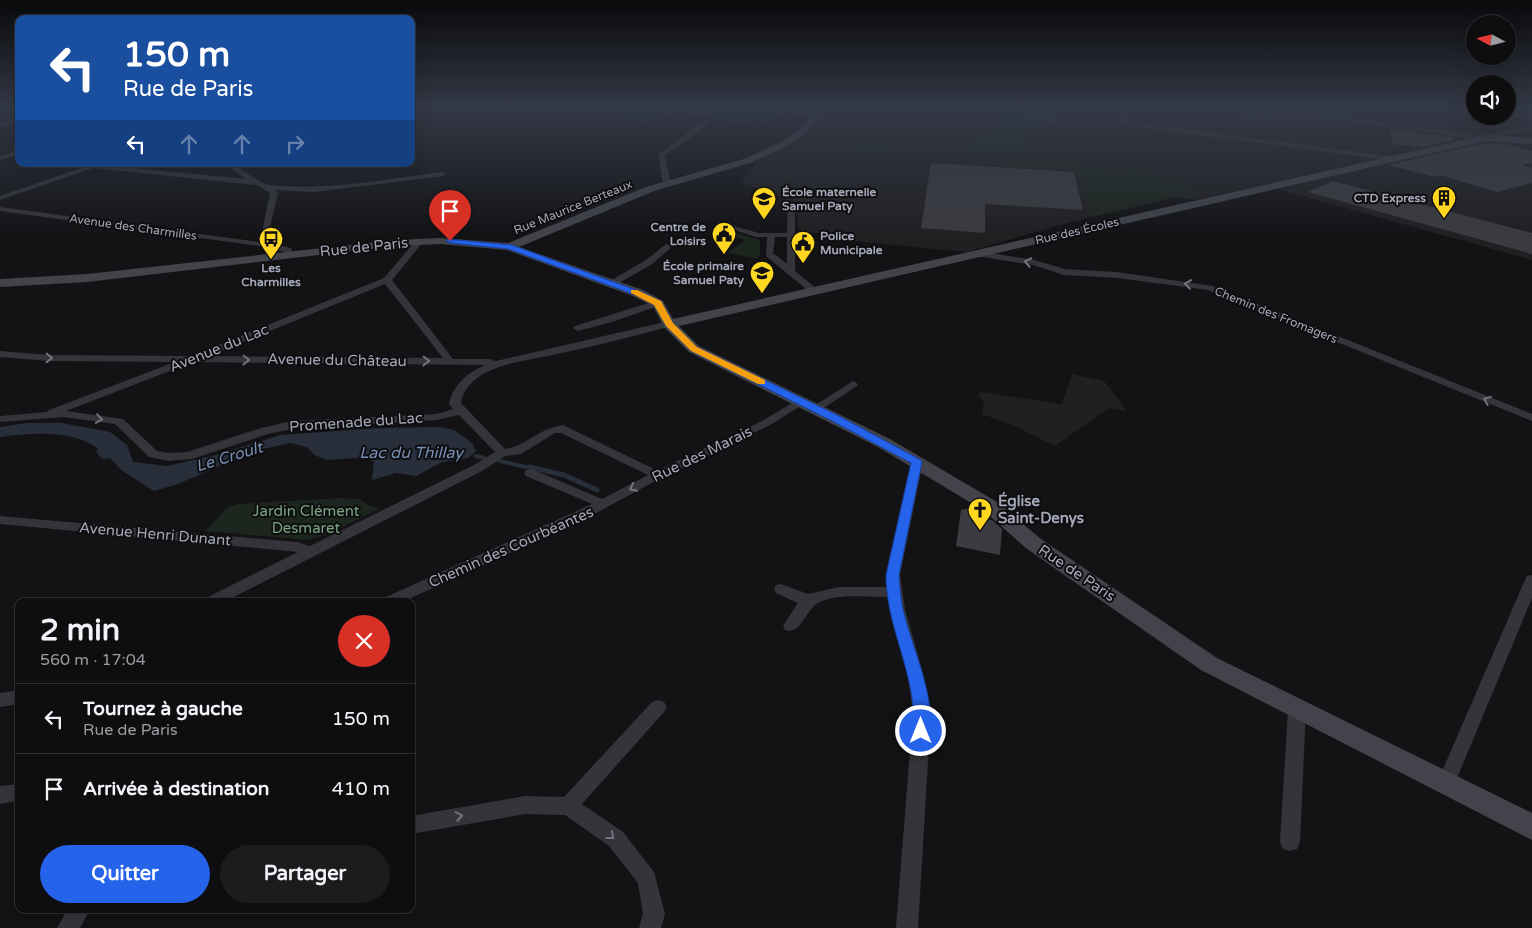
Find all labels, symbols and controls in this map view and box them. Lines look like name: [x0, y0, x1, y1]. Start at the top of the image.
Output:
north arrow: [1466, 15, 1516, 65]
map controls: [1466, 15, 1516, 125]
text: 150 m: [123, 34, 230, 76]
icon: left: [40, 35, 105, 100]
button: sound: [1466, 75, 1516, 125]
text: Rue de Paris: [123, 76, 253, 102]
icon: left: [122, 130, 150, 158]
icon: ahead: [175, 130, 203, 158]
icon: ahead: [228, 130, 256, 158]
icon: right: [281, 130, 309, 158]
street label: Rue Maurice Berteaux: [512, 177, 634, 237]
place label: École maternelle Samuel Paty: [782, 185, 877, 214]
building icon: CTD Express: [1431, 185, 1457, 219]
school or university icon: École maternelle Samuel Paty: [751, 186, 777, 220]
pin: [429, 190, 471, 241]
place label: CTD Express: [1354, 191, 1426, 206]
icon: arrive: [436, 197, 464, 225]
street label: Avenue des Charmilles: [68, 211, 198, 243]
street label: Rue des Écoles: [1034, 214, 1121, 247]
place label: Centre de Loisirs: [651, 220, 706, 248]
public building icon: Centre de Loisirs: [711, 221, 737, 255]
bus stop icon: Les Charmilles: [258, 226, 284, 260]
place label: Police Municipale: [820, 229, 883, 258]
public building icon: Police Municipale: [790, 230, 816, 264]
street label: Rue de Paris: [319, 233, 409, 261]
one-way arrow: [1023, 258, 1032, 268]
place label: École primaire Samuel Paty: [663, 259, 745, 288]
school or university icon: École primaire Samuel Paty: [749, 260, 775, 294]
place label: Les Charmilles: [241, 261, 301, 289]
one-way arrow: [1184, 279, 1192, 290]
street label: Chemin des Fromagers: [1213, 284, 1340, 346]
street label: Avenue du Lac: [167, 320, 271, 376]
street label: Avenue du Château: [267, 350, 407, 370]
one-way arrow: [45, 353, 53, 363]
one-way arrow: [242, 354, 250, 365]
one-way arrow: [422, 356, 430, 366]
one-way arrow: [1483, 395, 1492, 406]
street label: Promenade du Lac: [289, 408, 423, 436]
one-way arrow: [96, 413, 104, 424]
street label: Rue des Marais: [649, 422, 755, 486]
water label: Le Croult: [193, 437, 267, 477]
water label: Lac du Thillay: [359, 443, 465, 463]
one-way arrow: [629, 482, 638, 492]
place label: Église Saint-Denys: [998, 491, 1084, 528]
church icon: Église Saint-Denys: [967, 497, 993, 531]
park label: Jardin Clément Desmaret: [253, 502, 360, 537]
street label: Chemin des Courbéantes: [426, 502, 596, 592]
street label: Avenue Henri Dunant: [78, 518, 232, 550]
street label: Rue de Paris: [1035, 541, 1119, 605]
text: 2 min: [40, 612, 120, 649]
button: close: [338, 615, 390, 667]
text: 560 m · 17:04: [40, 650, 146, 670]
text: Tournez à gauche: [83, 698, 243, 720]
position arrow: [894, 704, 946, 756]
icon: left: [40, 705, 68, 733]
text: 150 m: [332, 708, 390, 730]
text: Rue de Paris: [83, 720, 178, 740]
icon: arrive: [40, 775, 68, 803]
text: Arrivée à destination: [83, 778, 269, 800]
text: 410 m: [332, 778, 390, 800]
one-way arrow: [455, 812, 464, 822]
one-way arrow: [605, 830, 615, 839]
button: Quitter: [40, 845, 210, 903]
button: Partager: [220, 845, 390, 903]

